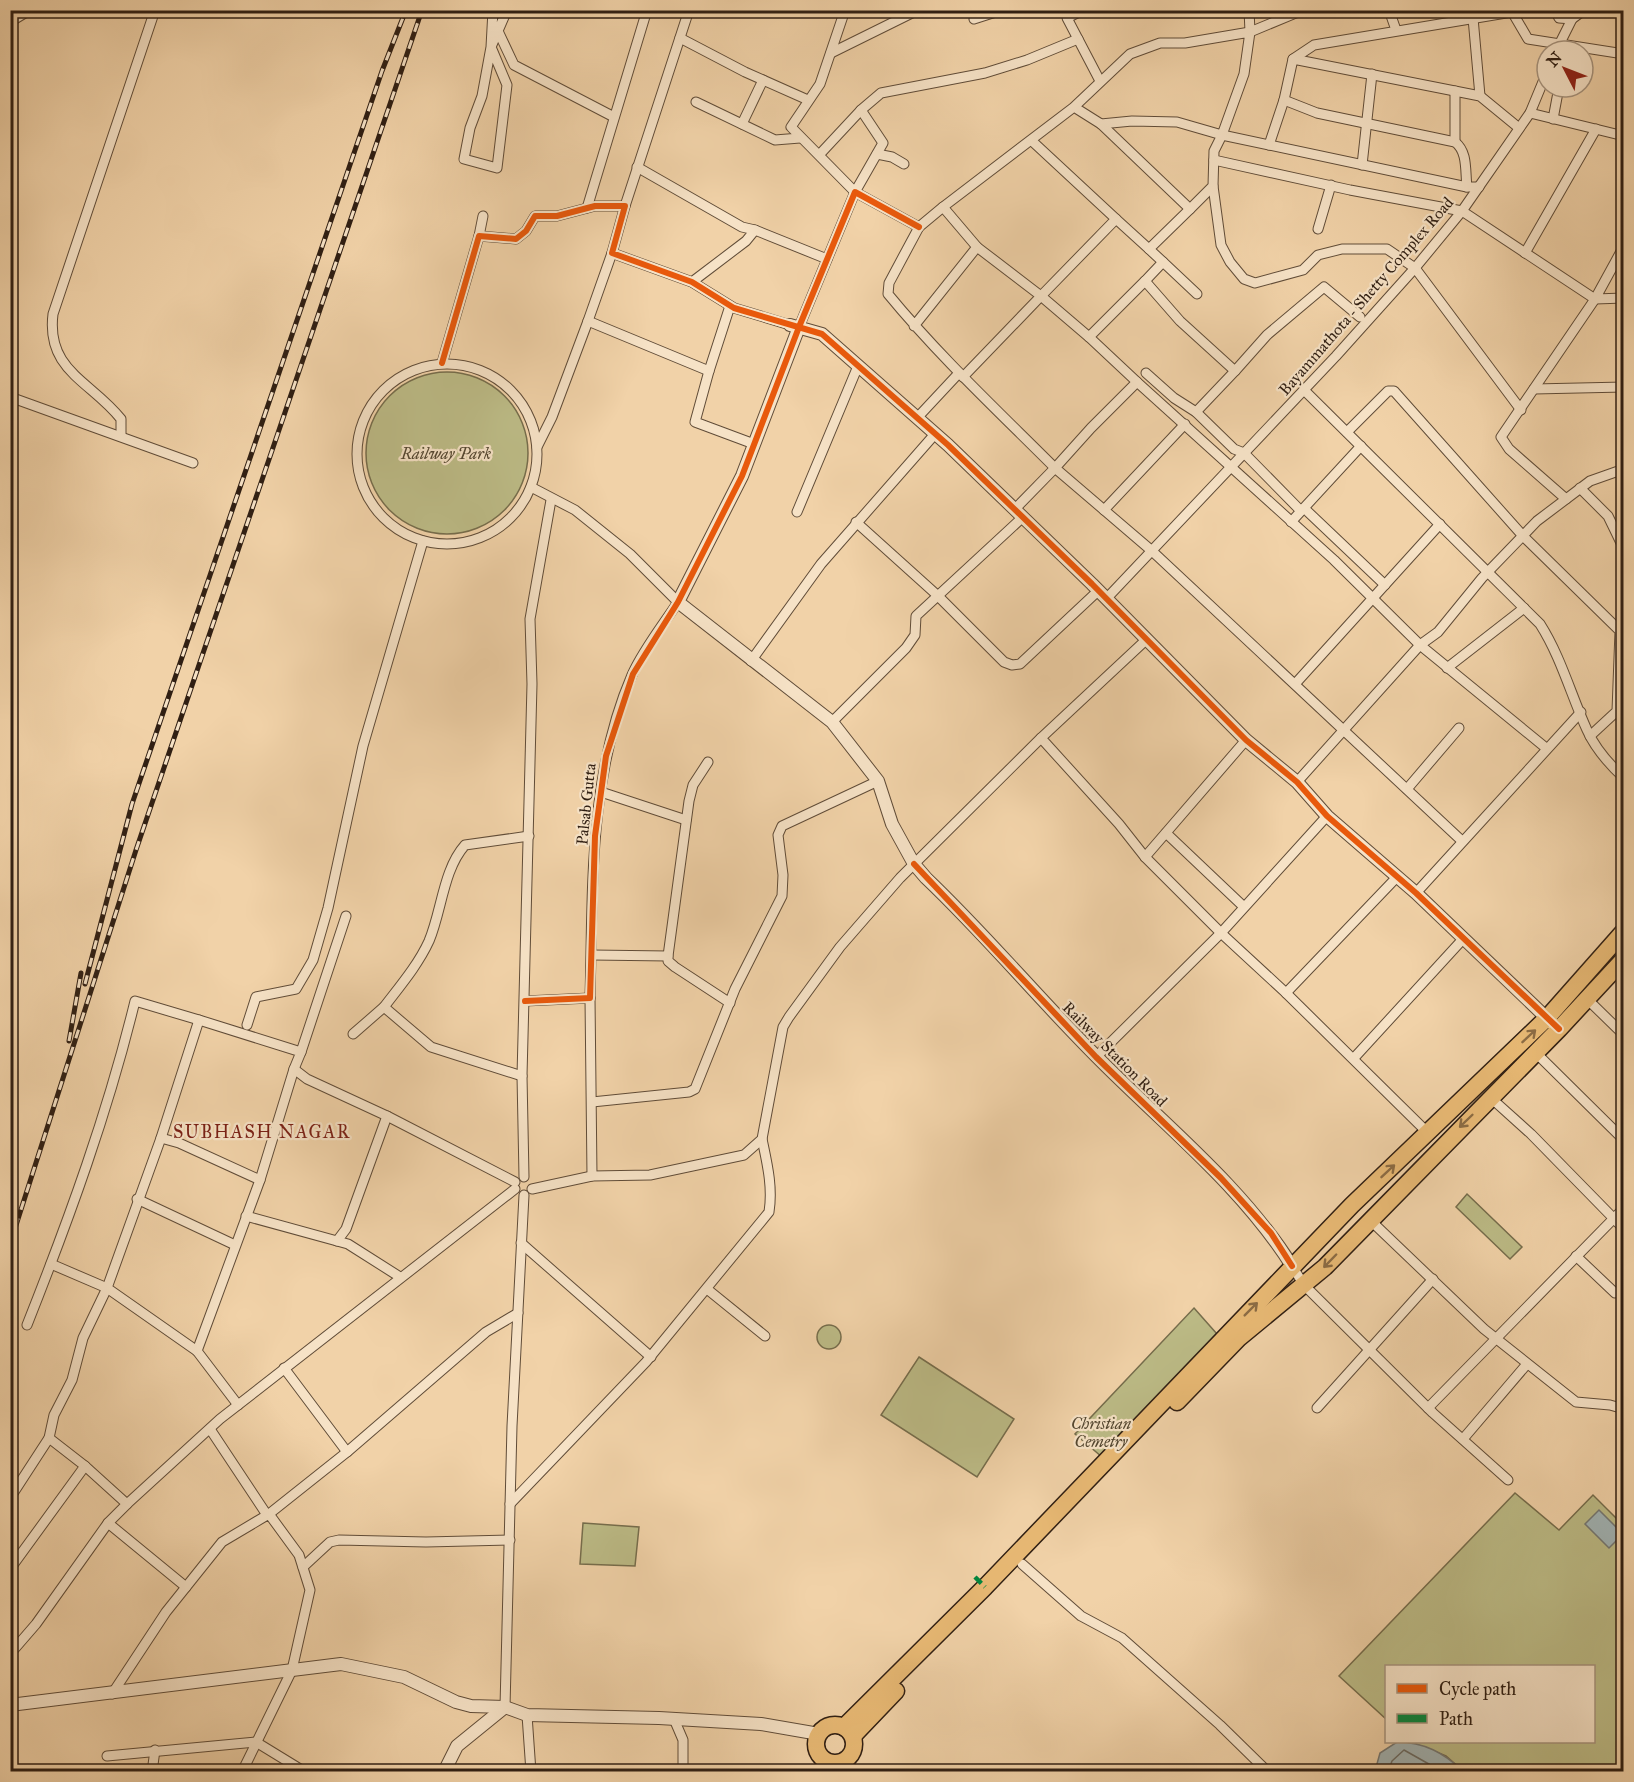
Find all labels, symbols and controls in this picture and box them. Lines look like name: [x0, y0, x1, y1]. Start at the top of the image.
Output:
north arrow: [1535, 39, 1595, 99]
text: N: [1543, 48, 1566, 71]
street label: Bayammathota - Shetty Complex Road: [1275, 193, 1457, 399]
park label: Railway Park: [400, 444, 491, 463]
street label: Palsab Gutta: [572, 762, 600, 846]
street label: Railway Station Road: [1059, 998, 1171, 1110]
one-way arrow: [1521, 1029, 1536, 1043]
one-way arrow: [1458, 1114, 1473, 1129]
district label: SUBHASH NAGAR: [173, 1121, 351, 1143]
one-way arrow: [1380, 1164, 1395, 1178]
one-way arrow: [1322, 1254, 1337, 1269]
one-way arrow: [1243, 1301, 1258, 1316]
park label: Christian Cemetry: [1071, 1414, 1132, 1451]
legend: [1385, 1665, 1595, 1743]
text: Cycle path: [1439, 1678, 1516, 1700]
text: Path: [1439, 1708, 1473, 1730]

